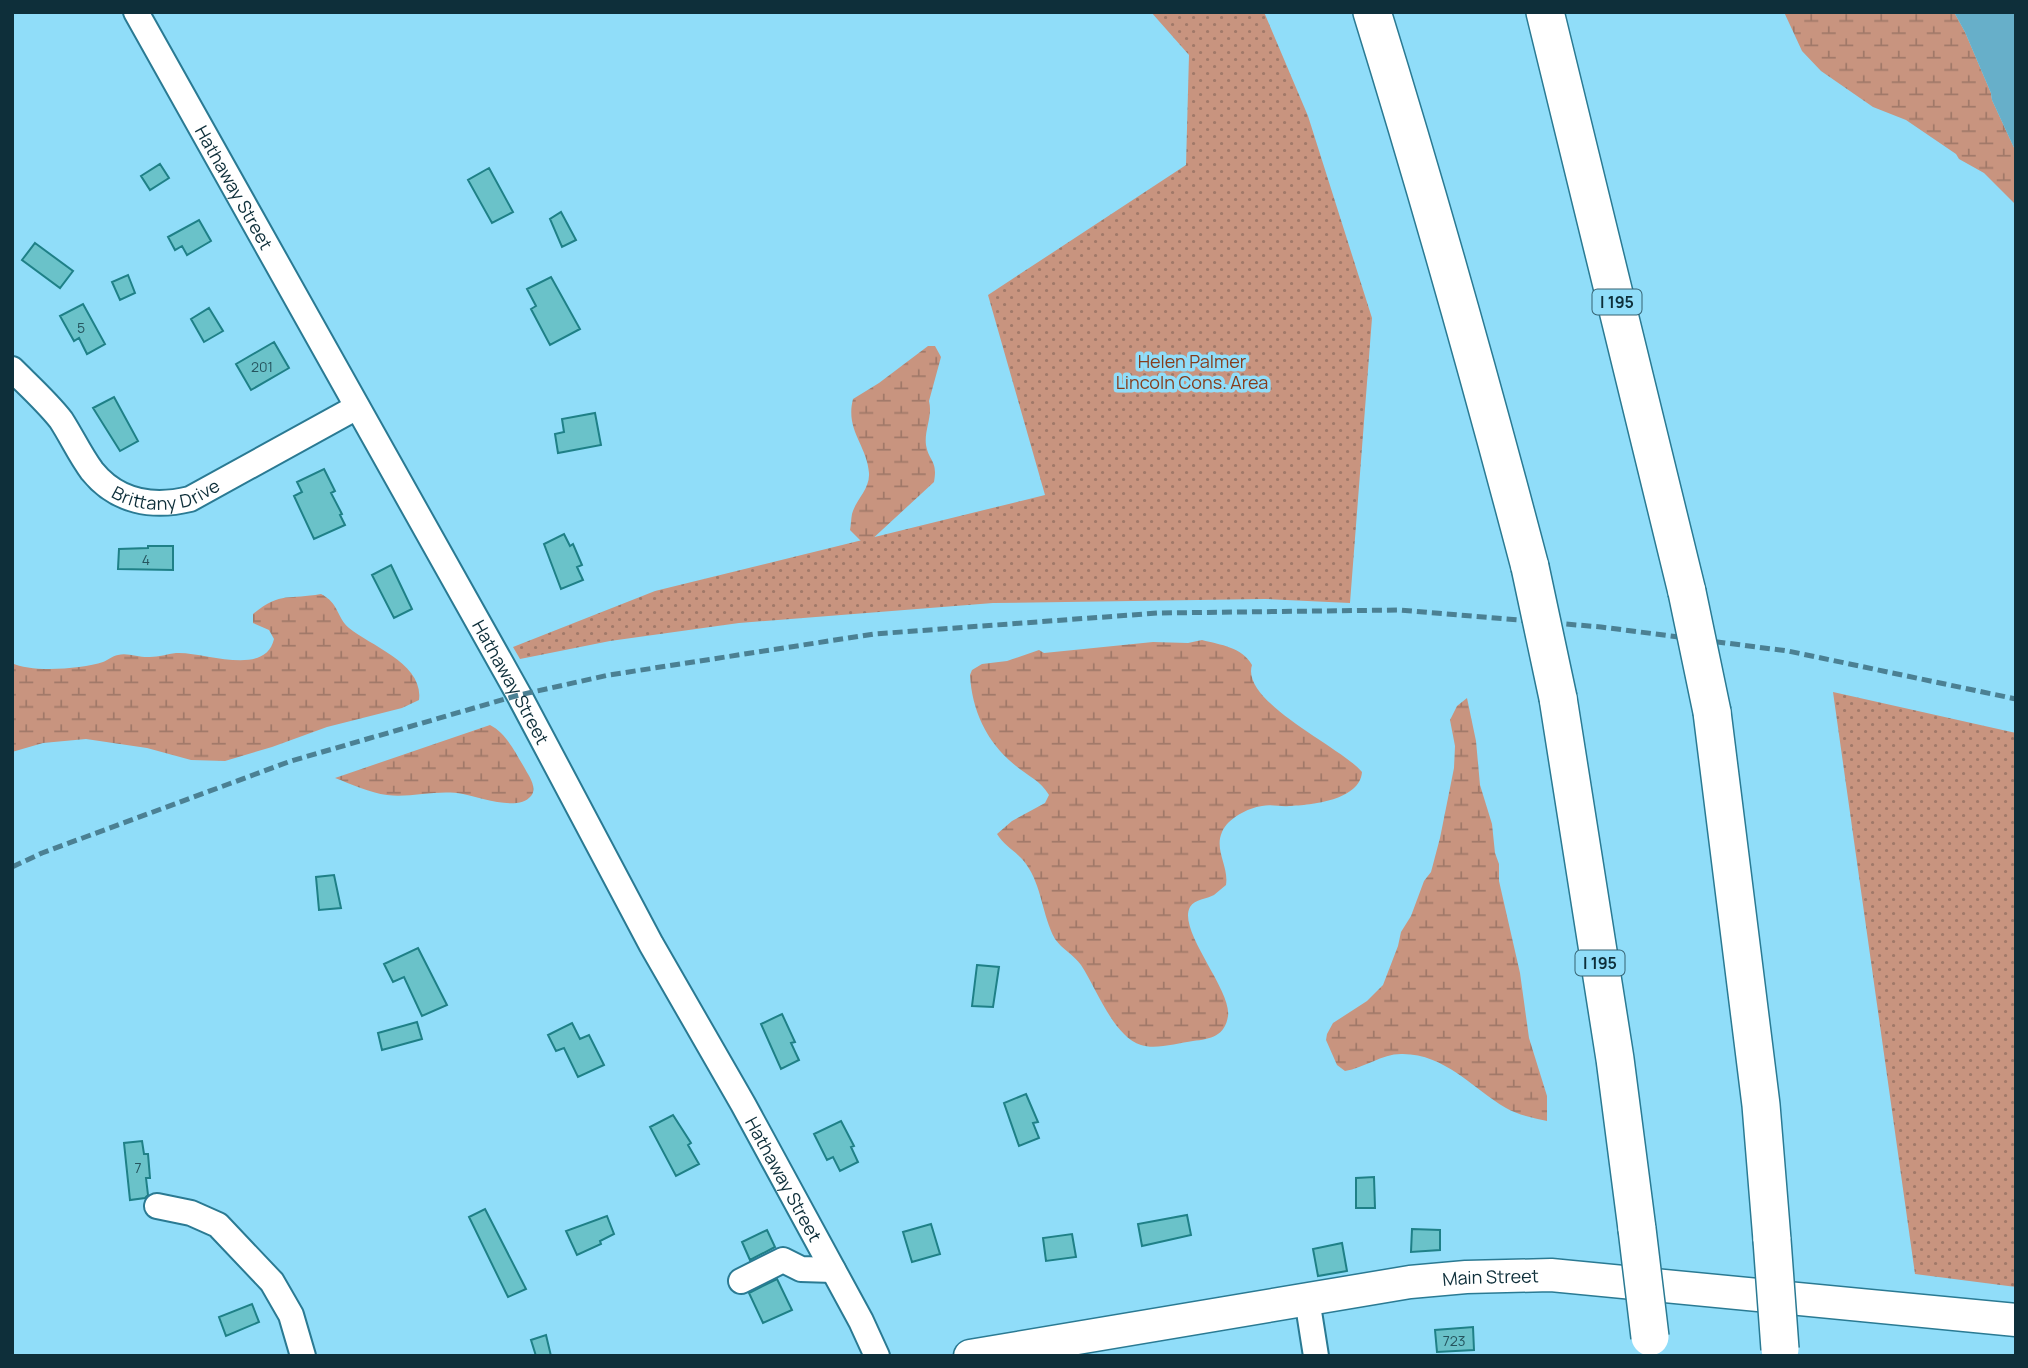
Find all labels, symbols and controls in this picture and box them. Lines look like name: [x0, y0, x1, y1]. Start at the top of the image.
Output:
street label: Hathaway Street: [190, 121, 279, 254]
road number: I 195: [1592, 290, 1642, 314]
house number: 5: [77, 318, 85, 337]
park label: Helen Palmer Lincoln Cons. Area: [1116, 349, 1268, 394]
house number: 201: [251, 357, 273, 376]
street label: Brittany Drive: [108, 473, 224, 515]
house number: 4: [142, 550, 150, 569]
street label: Hathaway Street: [467, 616, 555, 749]
road number: I 195: [1576, 951, 1624, 976]
street label: Hathaway Street: [740, 1113, 828, 1246]
house number: 7: [134, 1158, 142, 1177]
street label: Main Street: [1441, 1263, 1539, 1291]
house number: 723: [1443, 1331, 1465, 1350]

